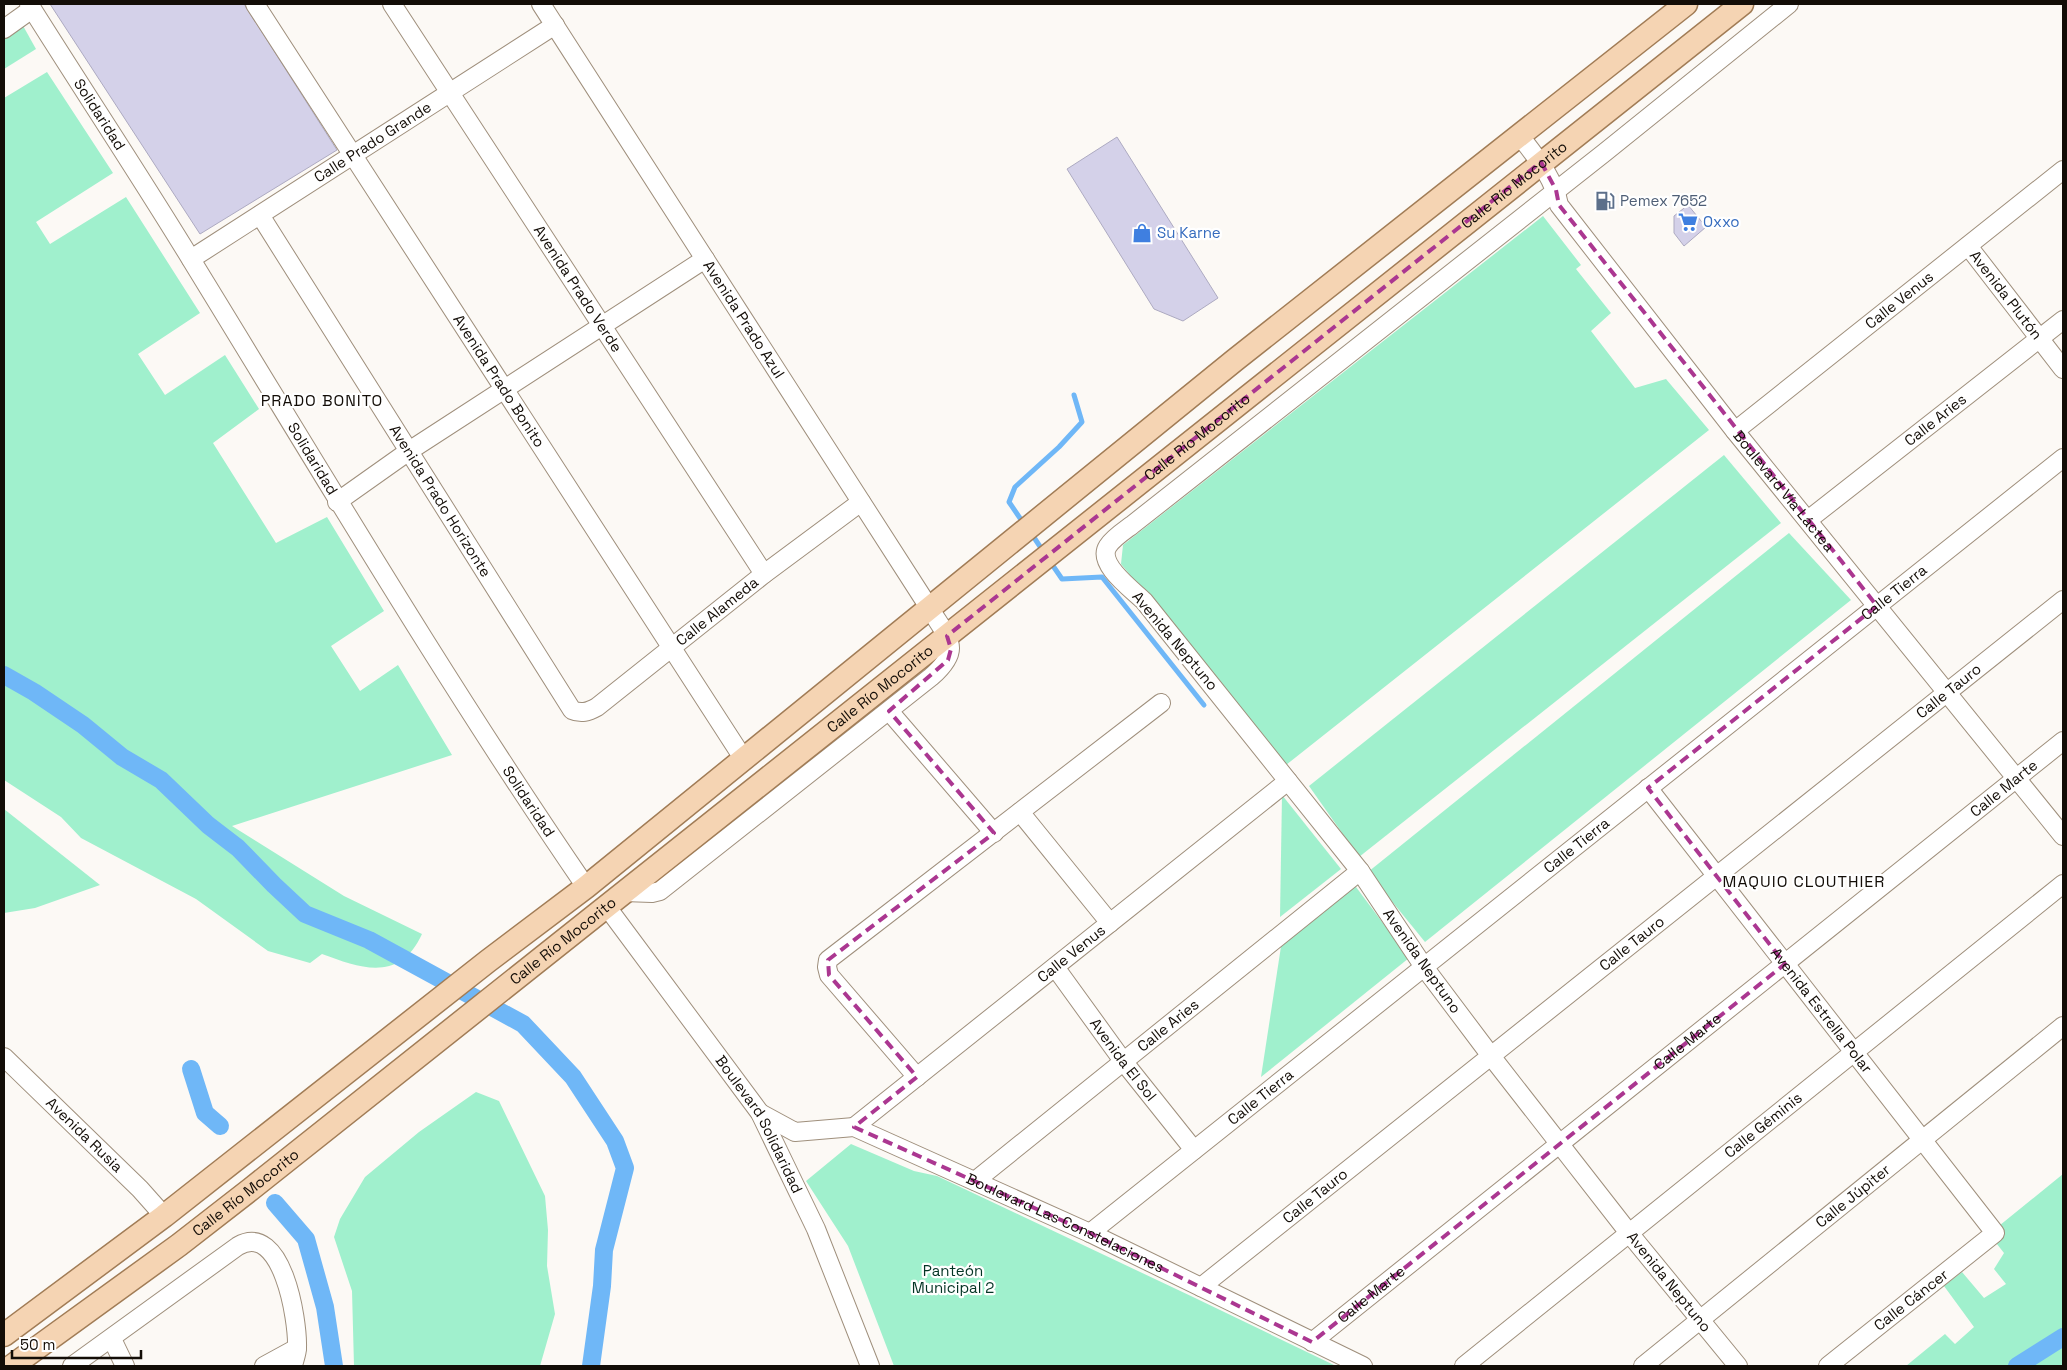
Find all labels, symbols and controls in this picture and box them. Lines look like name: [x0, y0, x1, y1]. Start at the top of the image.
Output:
street label: Solidaridad: [70, 75, 130, 153]
street label: Calle Prado Grande: [310, 97, 435, 186]
street label: Calle Río Mocorito: [1457, 137, 1571, 233]
fuel station icon: Pemex 7652: [1594, 190, 1616, 212]
place label: Pemex 7652: [1620, 191, 1707, 210]
supermarket icon: Oxxo: [1677, 211, 1699, 233]
place label: Oxxo: [1703, 212, 1740, 231]
street label: Avenida Prado Verde: [530, 221, 627, 356]
shop icon: Su Karne: [1131, 222, 1153, 244]
place label: Su Karne: [1157, 223, 1221, 242]
street label: Avenida Plutón: [1966, 246, 2047, 343]
street label: Avenida Prado Azul: [699, 257, 789, 382]
street label: Calle Venus: [1861, 267, 1937, 333]
street label: Avenida Prado Bonito: [449, 311, 549, 451]
street label: Calle Río Mocorito: [1140, 389, 1254, 485]
street label: Calle Aries: [1900, 389, 1970, 450]
district label: PRADO BONITO: [261, 390, 383, 411]
street label: Solidaridad: [284, 419, 342, 498]
street label: Avenida Prado Horizonte: [386, 421, 496, 580]
street label: Boulevard Vía Láctea: [1729, 426, 1839, 556]
street label: Calle Tierra: [1857, 560, 1931, 624]
street label: Calle Alameda: [672, 572, 762, 650]
street label: Avenida Neptuno: [1128, 587, 1222, 694]
street label: Calle Río Mocorito: [823, 641, 937, 737]
street label: Calle Tauro: [1912, 659, 1985, 722]
street label: Calle Marte: [1966, 755, 2041, 821]
street label: Solidaridad: [499, 762, 559, 840]
street label: Calle Tierra: [1539, 813, 1613, 877]
district label: MAQUIO CLOUTHIER: [1723, 871, 1885, 892]
street label: Calle Río Mocorito: [506, 893, 620, 989]
street label: Avenida Neptuno: [1379, 905, 1466, 1017]
street label: Calle Tauro: [1595, 912, 1668, 975]
street label: Calle Venus: [1033, 920, 1109, 986]
street label: Avenida Estrella Polar: [1767, 943, 1877, 1077]
street label: Calle Aries: [1133, 994, 1203, 1056]
street label: Calle Marte: [1650, 1008, 1725, 1074]
street label: Avenida El Sol: [1086, 1014, 1161, 1105]
street label: Boulevard Solidaridad: [711, 1051, 807, 1196]
street label: Calle Tierra: [1223, 1065, 1297, 1129]
street label: Calle Géminis: [1720, 1088, 1806, 1162]
street label: Avenida Rusia: [42, 1093, 127, 1176]
street label: Calle Río Mocorito: [188, 1145, 303, 1240]
street label: Calle Júpiter: [1811, 1160, 1894, 1232]
street label: Calle Tauro: [1279, 1164, 1351, 1227]
street label: Boulevard Las Constelaciones: [963, 1169, 1168, 1277]
street label: Avenida Neptuno: [1623, 1228, 1716, 1336]
park label: Panteón Municipal 2: [912, 1261, 994, 1297]
street label: Calle Marte: [1333, 1261, 1409, 1327]
street label: Calle Cáncer: [1870, 1264, 1952, 1335]
scale bar: [12, 1328, 141, 1360]
text: 50 m: [20, 1335, 55, 1354]

